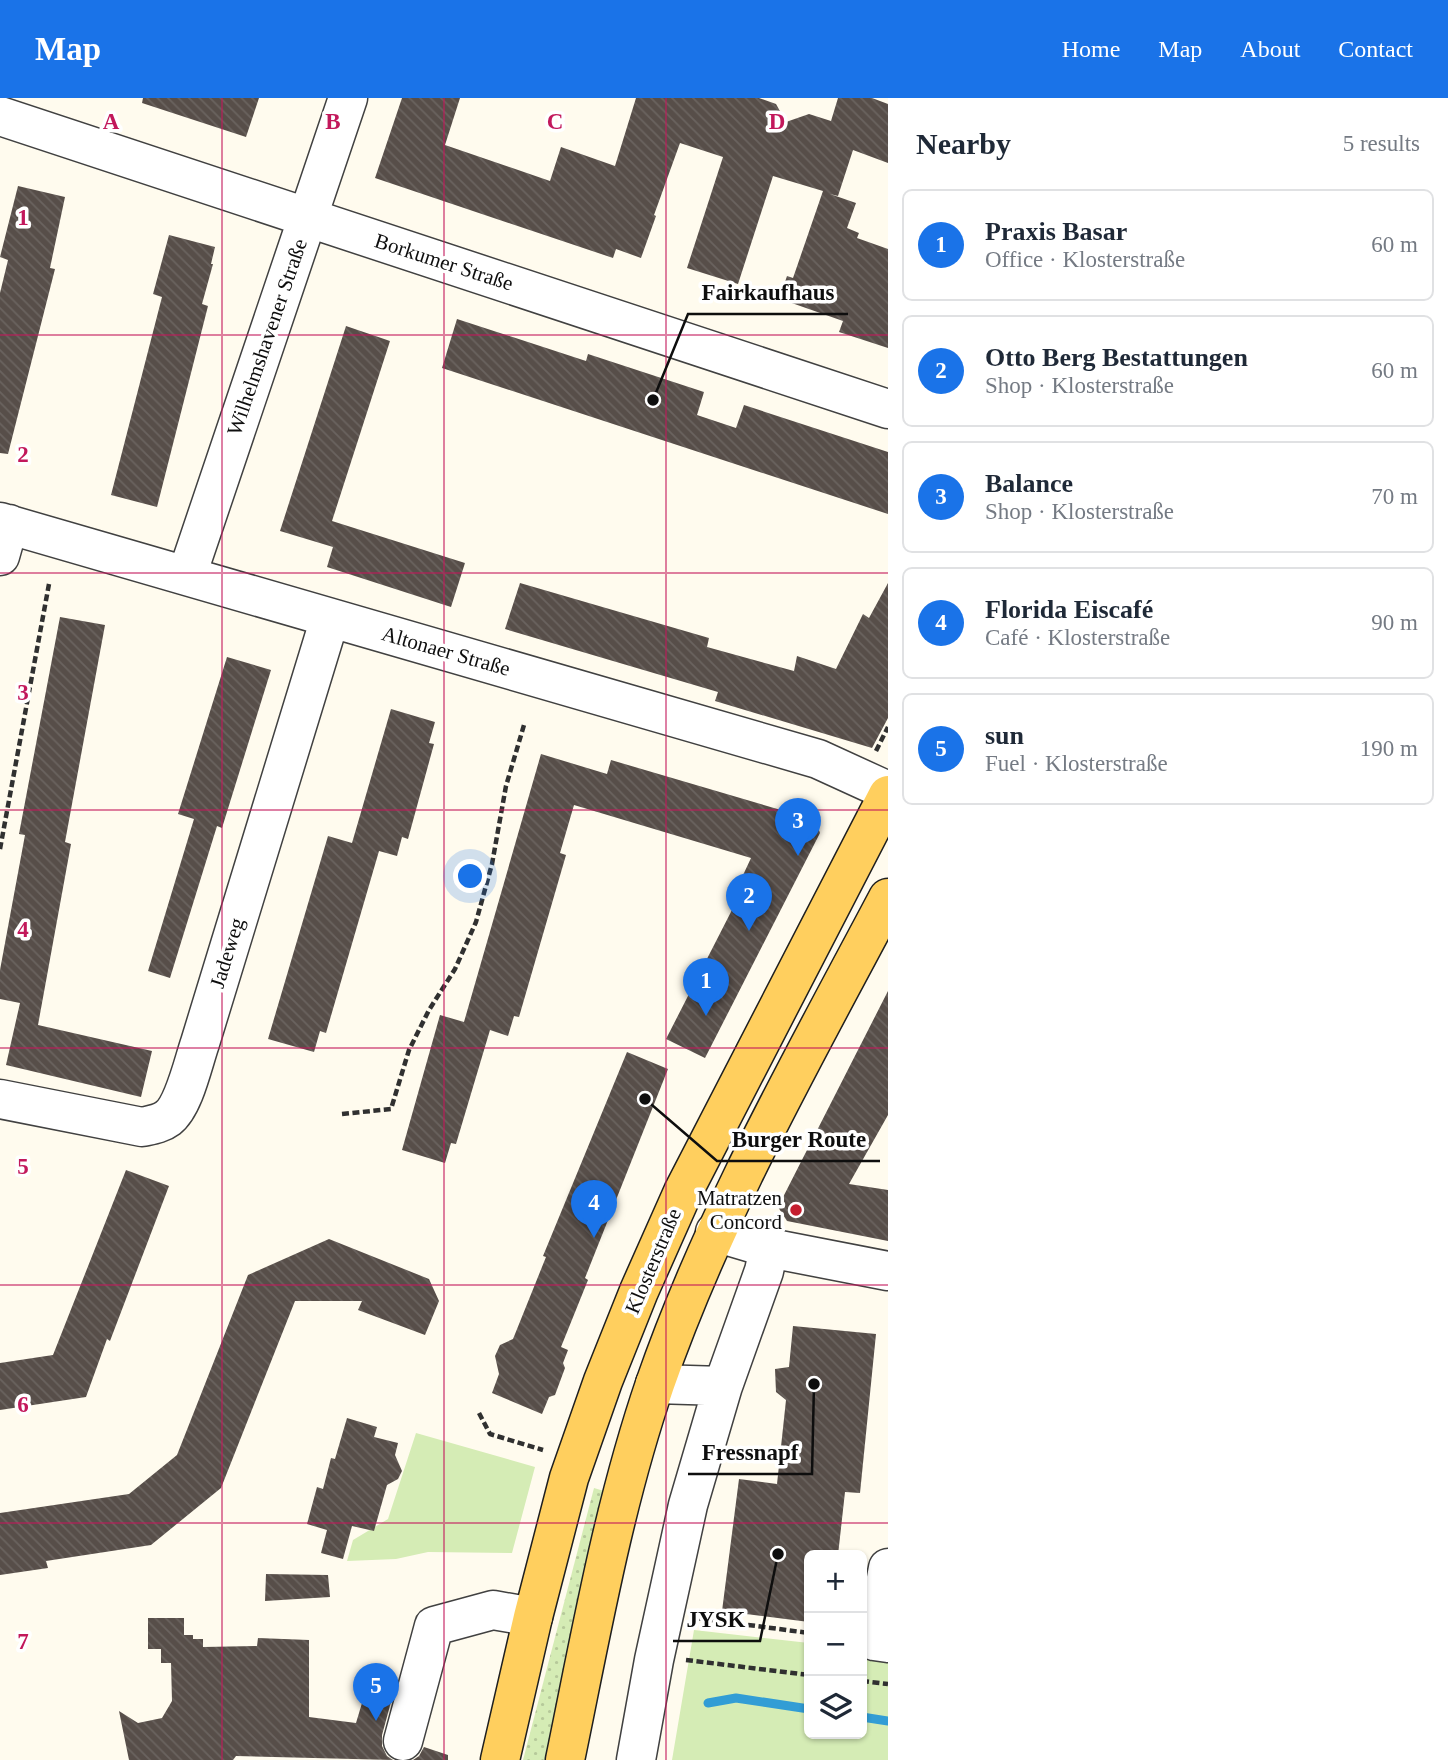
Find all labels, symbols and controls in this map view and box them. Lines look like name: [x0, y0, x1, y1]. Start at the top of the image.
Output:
text: Map: [35, 31, 101, 67]
text: Home: [1062, 36, 1120, 62]
text: Map: [1158, 36, 1202, 62]
text: About: [1240, 36, 1300, 62]
text: Contact: [1338, 36, 1413, 62]
text: A: [103, 109, 120, 134]
text: B: [325, 109, 341, 134]
text: C: [547, 109, 563, 134]
text: D: [769, 109, 785, 134]
text: Nearby: [916, 127, 1011, 160]
text: 5 results: [1343, 131, 1420, 156]
text: 1: [17, 205, 29, 230]
text: Praxis Basar: [985, 217, 1127, 246]
street label: Borkumer Straße: [372, 228, 516, 296]
text: 1: [935, 232, 947, 257]
text: 60 m: [1371, 232, 1418, 257]
street label: Wilhelmshavener Straße: [222, 236, 312, 438]
text: Office · Klosterstraße: [985, 247, 1185, 272]
callout: Fairkaufhaus: [688, 270, 848, 314]
text: Fairkaufhaus: [702, 280, 835, 305]
text: Otto Berg Bestattungen: [985, 343, 1248, 372]
text: 2: [935, 358, 947, 383]
text: 60 m: [1371, 358, 1418, 383]
text: Shop · Klosterstraße: [985, 373, 1174, 398]
text: 2: [17, 442, 29, 467]
text: Balance: [985, 469, 1073, 498]
text: 3: [935, 484, 947, 509]
text: 70 m: [1371, 484, 1418, 509]
text: Shop · Klosterstraße: [985, 499, 1174, 524]
text: Florida Eiscafé: [985, 595, 1153, 624]
text: 4: [935, 610, 947, 635]
text: 90 m: [1371, 610, 1418, 635]
street label: Altonaer Straße: [379, 621, 513, 681]
text: Café · Klosterstraße: [985, 625, 1170, 650]
text: 3: [17, 680, 29, 705]
text: sun: [985, 721, 1024, 750]
text: 5: [935, 736, 947, 761]
text: 190 m: [1360, 736, 1418, 761]
text: Fuel · Klosterstraße: [985, 751, 1168, 776]
pin: 3: [775, 798, 821, 856]
your location: [453, 859, 487, 893]
pin: 2: [726, 873, 772, 931]
street label: Jadeweg: [205, 914, 249, 991]
text: 4: [17, 917, 29, 942]
pin: 1: [683, 958, 729, 1016]
callout: Burger Route: [717, 1117, 880, 1161]
text: Burger Route: [732, 1127, 866, 1152]
text: 5: [17, 1154, 29, 1179]
pin: 4: [571, 1180, 617, 1238]
place label: Matratzen Concord: [697, 1186, 782, 1234]
marker: Matratzen Concord: [788, 1202, 804, 1218]
street label: Klosterstraße: [620, 1205, 686, 1317]
text: 6: [17, 1392, 29, 1417]
callout: Fressnapf: [688, 1430, 812, 1474]
text: Fressnapf: [702, 1440, 799, 1465]
map controls: [804, 1550, 867, 1739]
button: +: [804, 1550, 867, 1613]
callout: JYSK: [673, 1597, 760, 1641]
text: JYSK: [687, 1607, 746, 1632]
button: −: [804, 1613, 867, 1676]
text: 7: [17, 1629, 29, 1654]
pin: 5: [353, 1663, 399, 1721]
button: layers: [804, 1676, 867, 1739]

